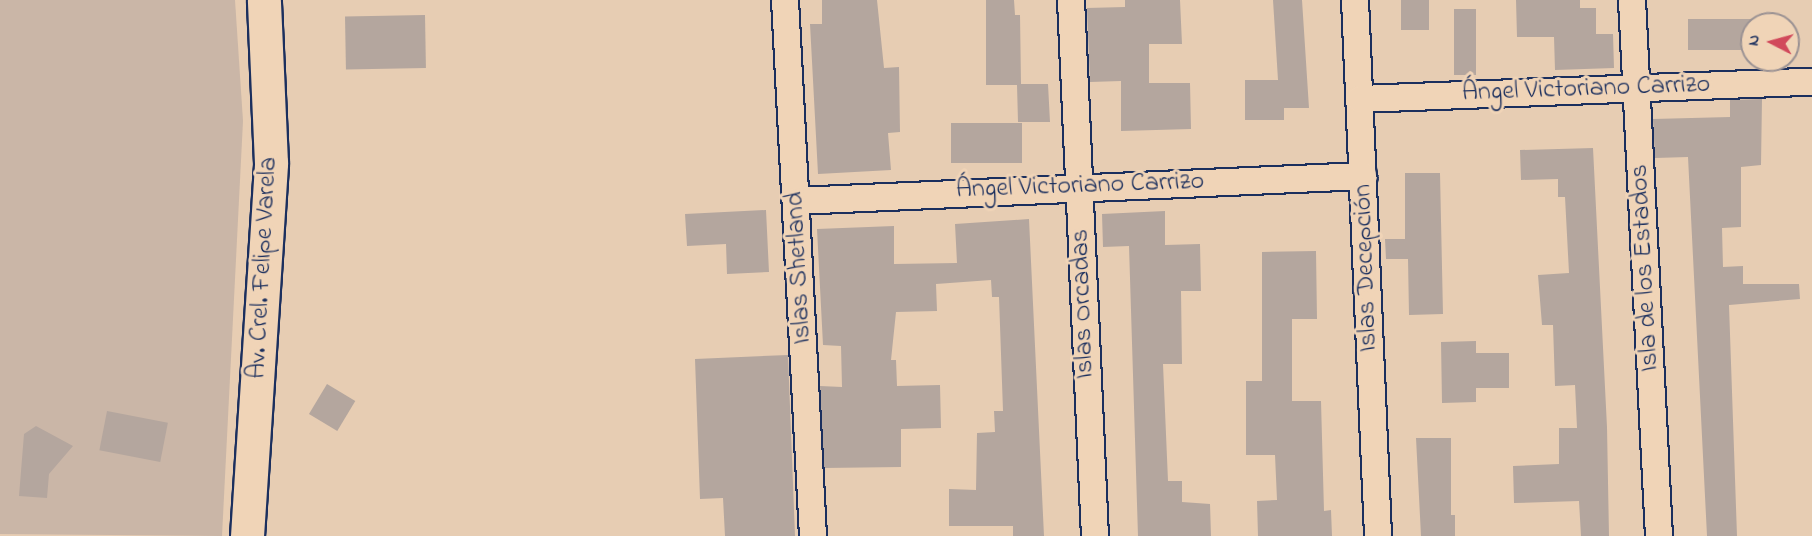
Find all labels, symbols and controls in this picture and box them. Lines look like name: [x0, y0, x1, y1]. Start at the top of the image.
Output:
north arrow: [1740, 12, 1800, 72]
text: N: [1742, 34, 1767, 47]
street label: Ángel Victoriano Carrizo: [1461, 70, 1711, 110]
street label: Av. Crel. Felipe Varela: [243, 156, 285, 380]
street label: Isla de los Estados: [1625, 163, 1667, 373]
street label: Ángel Victoriano Carrizo: [955, 167, 1205, 207]
street label: Islas Decepción: [1348, 183, 1386, 353]
street label: Islas Shetland: [780, 191, 820, 345]
street label: Islas Orcadas: [1066, 228, 1102, 380]

